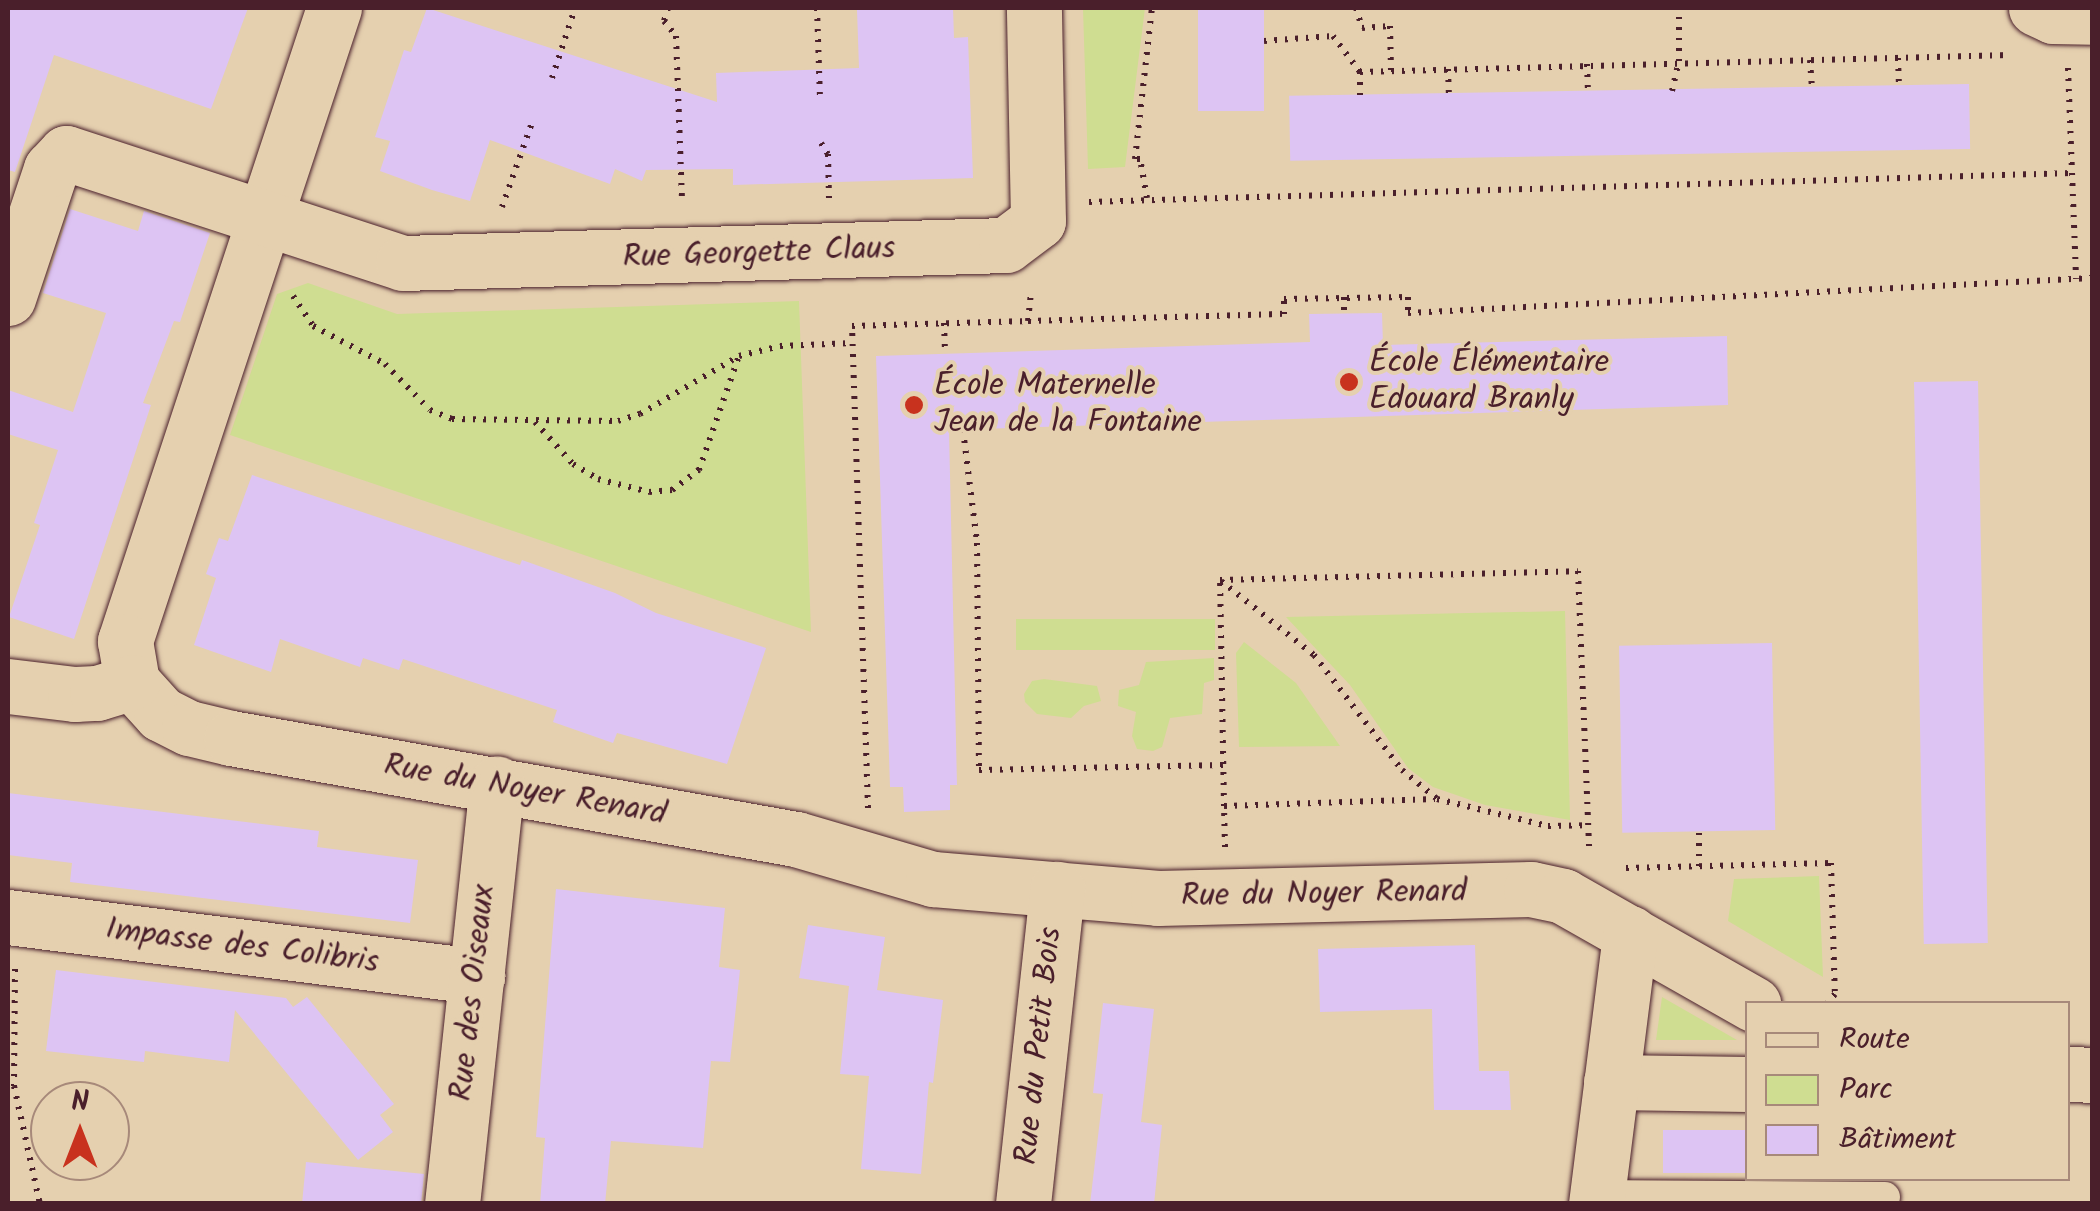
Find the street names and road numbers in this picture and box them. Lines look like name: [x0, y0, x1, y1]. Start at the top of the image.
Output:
street label: Rue Georgette Claus: [622, 230, 896, 278]
street label: Rue du Noyer Renard: [381, 747, 669, 835]
street label: Rue du Noyer Renard: [1181, 873, 1467, 917]
street label: Rue des Oiseaux: [444, 883, 504, 1103]
street label: Impasse des Colibris: [103, 911, 381, 983]
street label: Rue du Petit Bois: [1008, 925, 1072, 1167]

